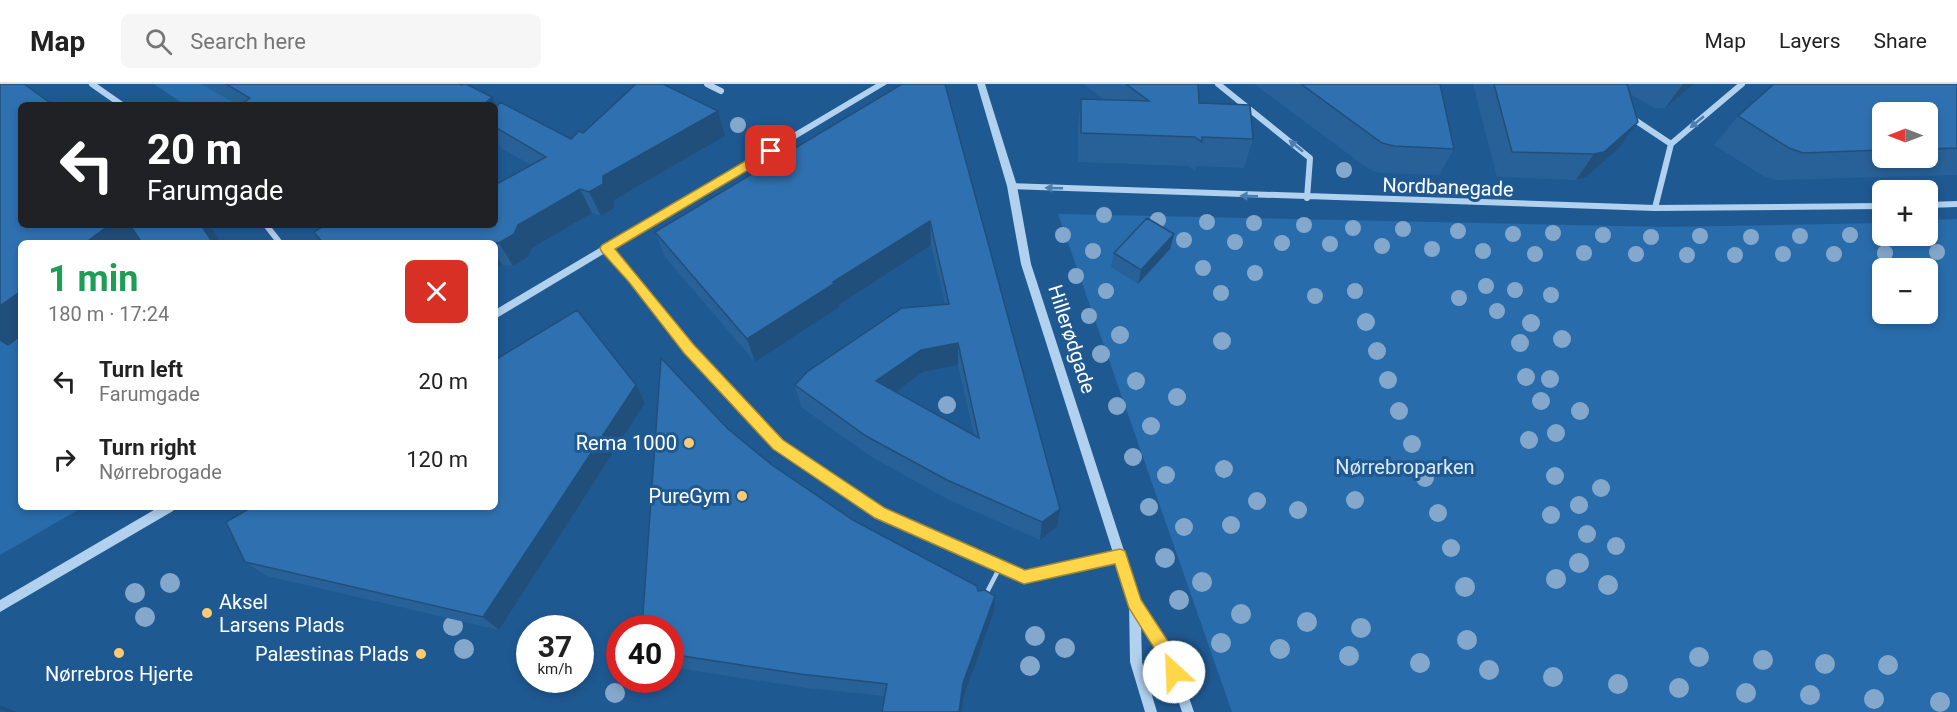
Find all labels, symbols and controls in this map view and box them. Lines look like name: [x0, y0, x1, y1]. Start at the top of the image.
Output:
search box: [121, 14, 541, 68]
text: Map: [30, 25, 85, 58]
icon: search: [142, 25, 175, 58]
text: Search here: [190, 29, 306, 54]
text: Map: [1704, 29, 1746, 53]
text: Layers: [1779, 29, 1840, 53]
text: Share: [1873, 29, 1927, 53]
north arrow: [1872, 102, 1938, 168]
map controls: [1872, 102, 1938, 324]
one-way arrow: [1690, 115, 1705, 128]
text: 20 m: [147, 125, 242, 174]
pin: [745, 125, 796, 176]
icon: left: [48, 126, 126, 204]
icon: arrive: [754, 134, 787, 167]
one-way arrow: [1288, 140, 1304, 153]
street label: Nordbanegade: [1382, 173, 1514, 201]
text: Farumgade: [147, 175, 283, 207]
button: +: [1872, 180, 1938, 246]
one-way arrow: [1044, 183, 1063, 193]
one-way arrow: [1239, 191, 1258, 200]
text: 1 min: [48, 258, 139, 300]
button: −: [1872, 258, 1938, 324]
button: close: [405, 260, 468, 323]
street label: Hillerødgade: [1043, 282, 1101, 396]
text: 180 m · 17:24: [48, 302, 169, 326]
text: Turn left: [99, 357, 183, 382]
icon: left: [48, 365, 81, 398]
text: 20 m: [419, 369, 468, 394]
text: Farumgade: [99, 382, 200, 406]
place label: Rema 1000: [576, 431, 677, 455]
text: Turn right: [99, 435, 196, 460]
marker: Rema 1000: [682, 436, 696, 450]
icon: right: [48, 443, 81, 476]
text: 120 m: [406, 447, 468, 472]
park label: Nørrebroparken: [1335, 455, 1475, 479]
text: Nørrebrogade: [99, 460, 222, 484]
place label: PureGym: [649, 484, 730, 508]
marker: PureGym: [735, 489, 749, 503]
place label: Aksel Larsens Plads: [219, 590, 345, 637]
marker: Aksel Larsens Plads: [200, 606, 214, 620]
speed limit sign: 40: [606, 615, 684, 693]
text: 37: [538, 629, 572, 664]
position arrow: [1142, 640, 1206, 704]
place label: Palæstinas Plads: [255, 642, 409, 666]
marker: Nørrebros Hjerte: [112, 646, 126, 660]
marker: Palæstinas Plads: [414, 647, 428, 661]
text: km/h: [537, 660, 573, 678]
place label: Nørrebros Hjerte: [45, 662, 193, 686]

